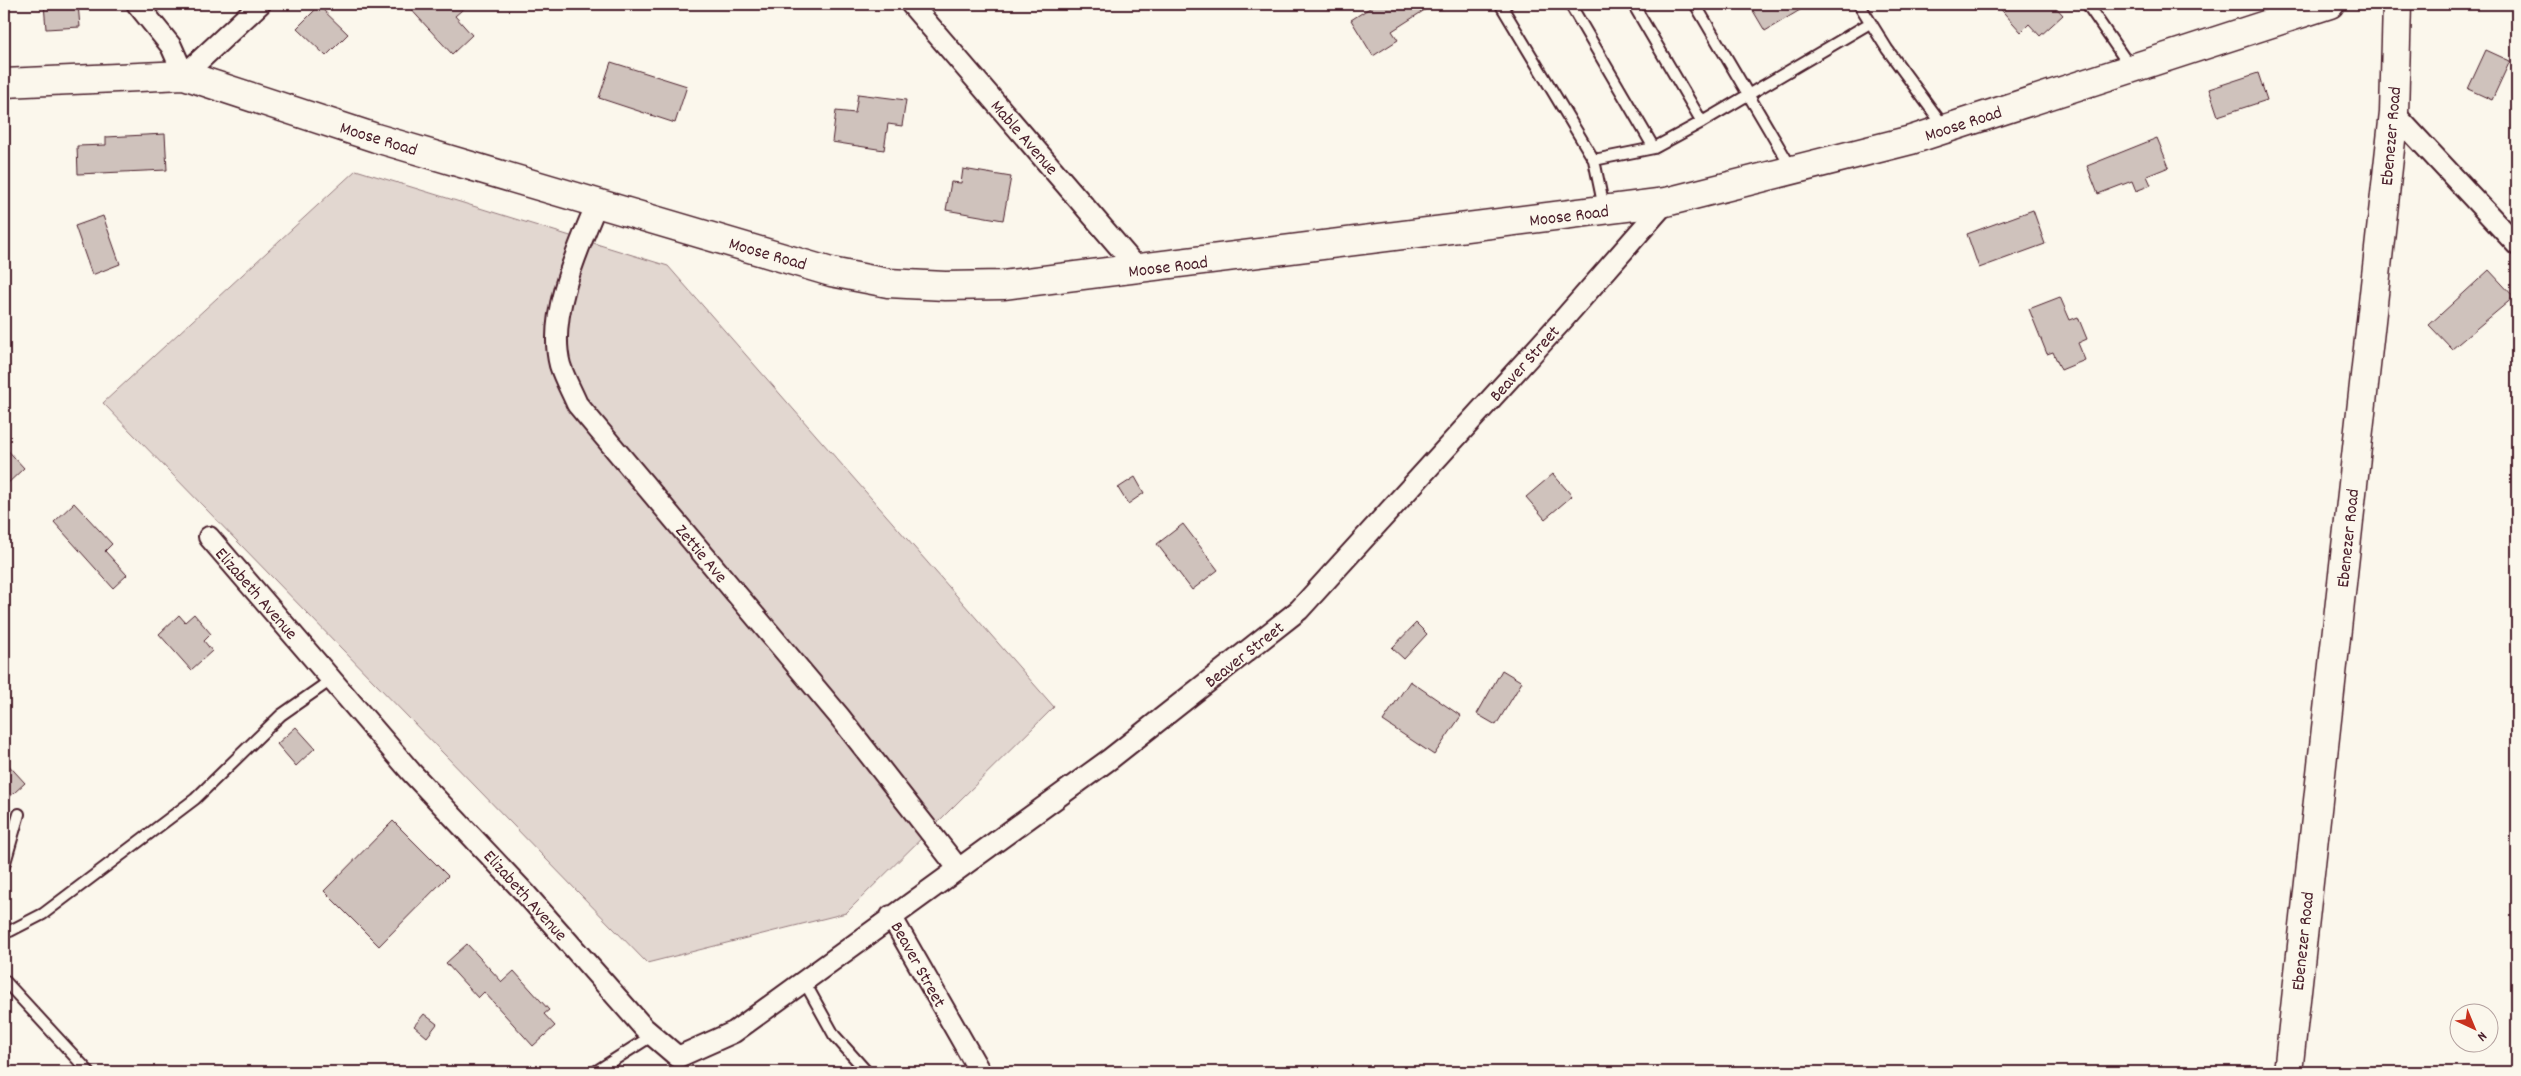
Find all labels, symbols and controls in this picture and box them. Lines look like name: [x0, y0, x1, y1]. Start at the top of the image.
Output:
street label: Ebenezer Road: [2376, 86, 2409, 187]
street label: Mable Avenue: [983, 96, 1063, 182]
street label: Moose Road: [1922, 101, 2006, 150]
street label: Moose Road: [336, 117, 420, 164]
street label: Moose Road: [1528, 200, 1610, 235]
street label: Moose Road: [725, 232, 809, 278]
street label: Moose Road: [1127, 251, 1209, 286]
street label: Beaver Street: [1485, 321, 1567, 408]
street label: Ebenezer Road: [2332, 488, 2367, 589]
street label: Zettie Ave: [668, 520, 732, 589]
street label: Elizabeth Avenue: [208, 543, 302, 646]
street label: Beaver Street: [1200, 617, 1291, 695]
street label: Elizabeth Avenue: [476, 846, 572, 948]
street label: Ebenezer Road: [2287, 891, 2322, 992]
street label: Beaver Street: [883, 918, 951, 1013]
north arrow: [2448, 1004, 2498, 1054]
text: N: [2472, 1026, 2491, 1046]

